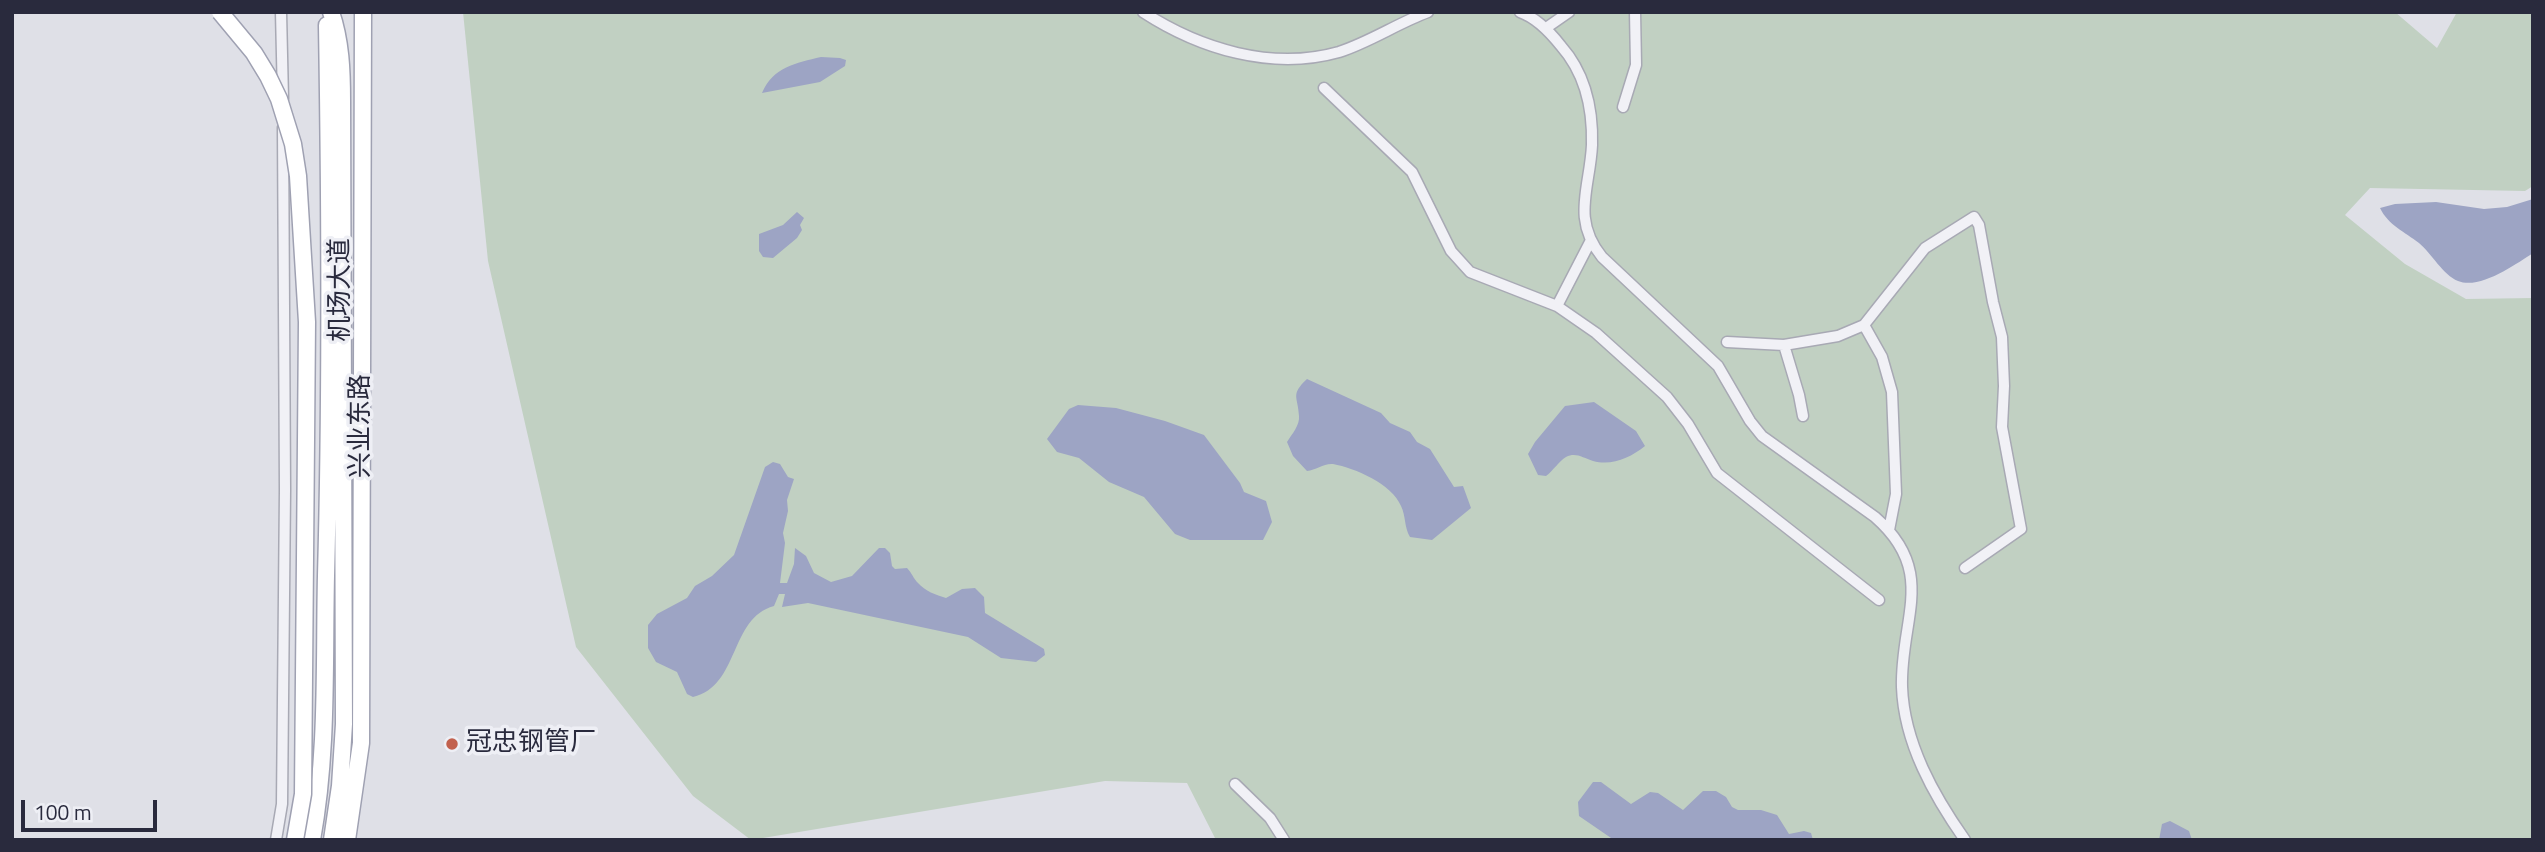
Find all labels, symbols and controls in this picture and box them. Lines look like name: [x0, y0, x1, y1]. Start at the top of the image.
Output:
street label: 机场大道: [326, 238, 358, 342]
street label: 兴业东路: [346, 374, 378, 478]
place label: 冠忠钢管厂: [466, 728, 596, 760]
marker: 冠忠钢管厂: [444, 736, 460, 752]
scale bar: [24, 786, 161, 830]
text: 100 m: [34, 796, 91, 828]

